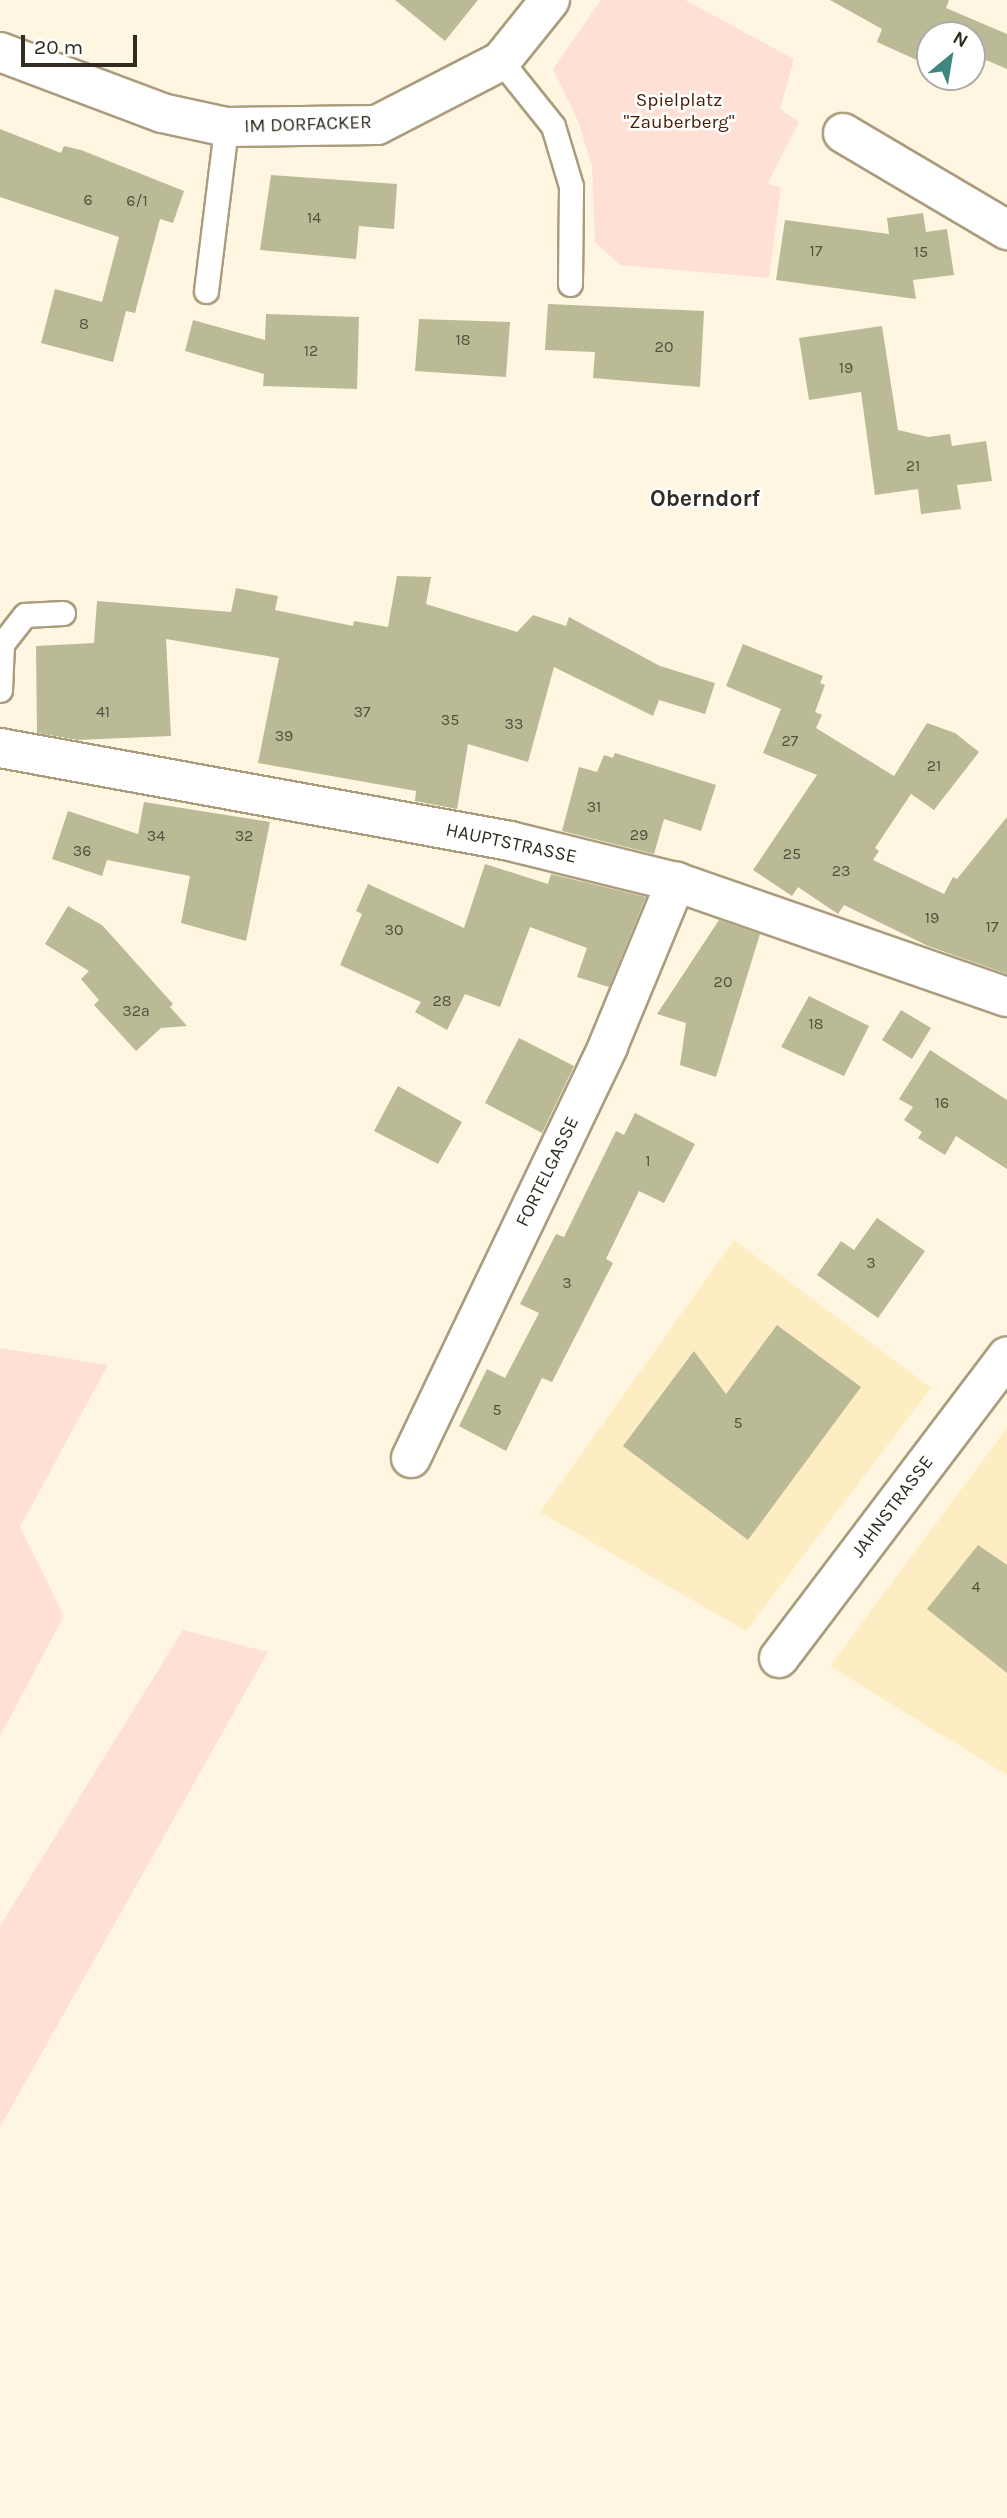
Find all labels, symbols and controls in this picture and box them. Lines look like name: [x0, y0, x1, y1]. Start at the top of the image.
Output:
scale bar: [24, 21, 140, 65]
north arrow: [916, 21, 986, 91]
text: N: [949, 27, 972, 52]
text: 20 m: [34, 35, 83, 59]
park label: Spielplatz "Zauberberg": [624, 90, 734, 134]
street label: IM DORFACKER: [244, 111, 372, 139]
house number: 6: [83, 190, 93, 210]
house number: 6/1: [126, 191, 148, 211]
house number: 14: [307, 208, 321, 228]
house number: 17: [810, 241, 822, 261]
house number: 15: [914, 242, 928, 262]
house number: 8: [79, 314, 89, 334]
house number: 18: [455, 330, 471, 350]
house number: 20: [655, 337, 673, 357]
house number: 12: [304, 341, 318, 361]
house number: 19: [839, 358, 853, 378]
house number: 21: [906, 456, 920, 476]
district label: Oberndorf: [650, 485, 760, 513]
house number: 41: [96, 702, 110, 722]
house number: 37: [354, 702, 370, 722]
house number: 35: [441, 710, 459, 730]
house number: 33: [505, 714, 523, 734]
house number: 39: [275, 726, 293, 746]
house number: 27: [782, 731, 798, 751]
house number: 21: [927, 756, 941, 776]
house number: 31: [587, 797, 601, 817]
street label: HAUPTSTRASSE: [443, 819, 579, 869]
house number: 29: [630, 825, 648, 845]
house number: 34: [147, 826, 165, 846]
house number: 32: [235, 826, 253, 846]
house number: 36: [73, 841, 91, 861]
house number: 25: [783, 844, 801, 864]
house number: 23: [832, 861, 850, 881]
house number: 19: [925, 908, 939, 928]
house number: 17: [986, 917, 998, 937]
house number: 30: [385, 920, 403, 940]
house number: 20: [714, 972, 732, 992]
house number: 28: [432, 991, 452, 1011]
house number: 32a: [122, 1001, 150, 1021]
house number: 18: [808, 1014, 824, 1034]
house number: 16: [935, 1093, 949, 1113]
street label: FORTELGASSE: [512, 1113, 584, 1231]
house number: 1: [645, 1151, 651, 1171]
house number: 3: [866, 1253, 876, 1273]
house number: 3: [562, 1273, 572, 1293]
house number: 5: [492, 1400, 502, 1420]
house number: 5: [733, 1413, 743, 1433]
street label: JAHNSTRASSE: [847, 1452, 939, 1562]
house number: 4: [972, 1577, 980, 1597]

